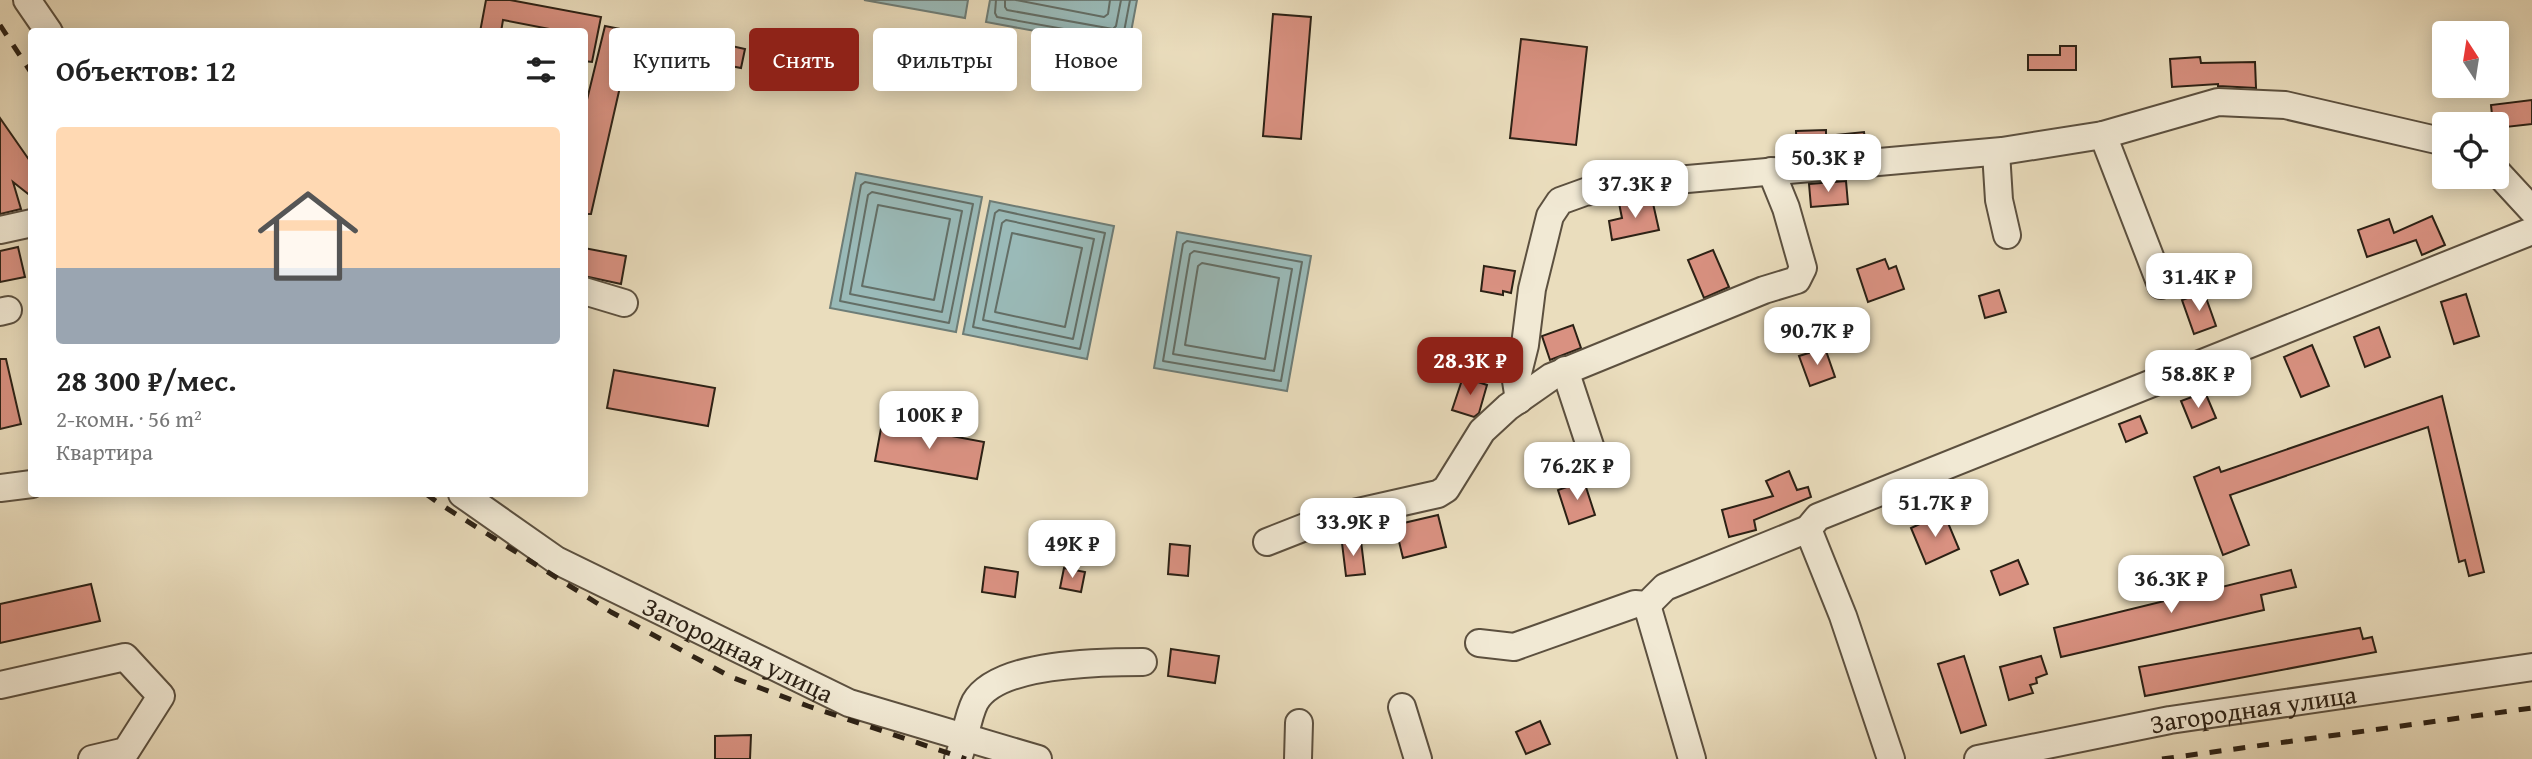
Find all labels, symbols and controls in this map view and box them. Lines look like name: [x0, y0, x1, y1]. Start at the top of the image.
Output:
north arrow: [2432, 21, 2510, 98]
map controls: [2432, 21, 2509, 189]
chip: Купить: [609, 28, 735, 91]
chip: Снять: [749, 28, 859, 91]
chip: Фильтры: [873, 28, 1017, 91]
chip: Новое: [1031, 28, 1142, 91]
text: Объектов: 12: [56, 48, 236, 92]
icon: filters: [522, 51, 560, 89]
button: locate: [2432, 112, 2509, 189]
pin: 50.3K ₽: [1763, 134, 1893, 194]
text: 50.3K ₽: [1791, 140, 1865, 173]
pin: 37.3K ₽: [1570, 160, 1700, 220]
text: 37.3K ₽: [1598, 166, 1672, 199]
icon: home: [245, 173, 371, 299]
pin: 31.4K ₽: [2134, 254, 2264, 313]
text: 31.4K ₽: [2162, 259, 2236, 292]
pin: 90.7K ₽: [1752, 308, 1882, 367]
text: 90.7K ₽: [1780, 313, 1854, 346]
pin: 28.3K ₽: [1405, 338, 1535, 397]
text: 28.3K ₽: [1433, 343, 1507, 376]
pin: 58.8K ₽: [2133, 350, 2263, 410]
text: 58.8K ₽: [2161, 356, 2235, 389]
text: 28 300 ₽/мес.: [56, 358, 237, 402]
pin: 100K ₽: [872, 392, 986, 451]
text: 100K ₽: [895, 397, 963, 430]
text: 2-комн. · 56 m²: [56, 402, 202, 435]
text: Квартира: [56, 435, 153, 468]
pin: 76.2K ₽: [1512, 442, 1642, 502]
text: 76.2K ₽: [1540, 448, 1614, 481]
pin: 51.7K ₽: [1870, 480, 2000, 539]
text: 51.7K ₽: [1898, 485, 1972, 518]
pin: 33.9K ₽: [1288, 498, 1418, 558]
text: 33.9K ₽: [1316, 504, 1390, 537]
pin: 49K ₽: [1023, 520, 1121, 580]
text: 49K ₽: [1044, 526, 1100, 559]
pin: 36.3K ₽: [2106, 556, 2236, 615]
text: 36.3K ₽: [2134, 561, 2208, 594]
street label: Загородная улица: [636, 586, 841, 713]
street label: Загородная улица: [2147, 673, 2360, 743]

